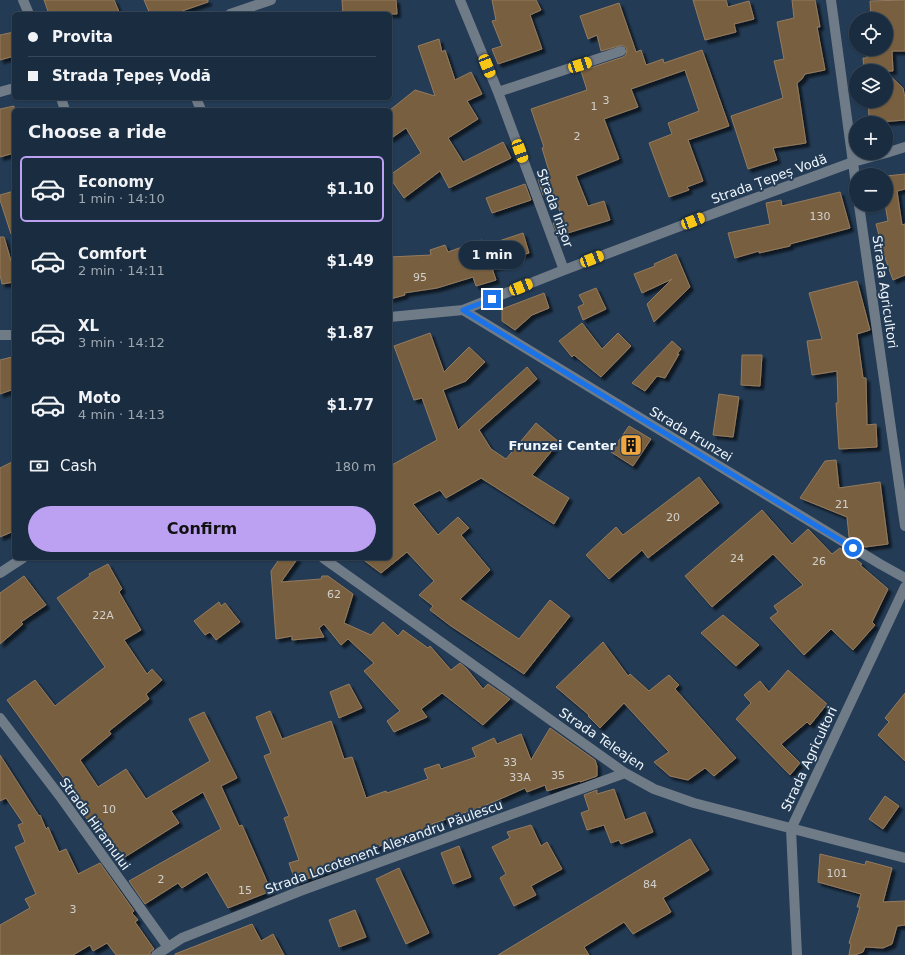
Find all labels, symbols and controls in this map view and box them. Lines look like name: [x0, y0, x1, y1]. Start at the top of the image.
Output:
map controls: [849, 12, 893, 212]
button: locate: [849, 12, 893, 56]
text: Provita: [52, 28, 113, 46]
car: [477, 53, 497, 79]
car: [567, 56, 593, 74]
button: layers: [849, 64, 893, 108]
text: Strada Țepeș Vodă: [52, 67, 211, 85]
house number: 3: [603, 94, 610, 107]
house number: 1: [591, 100, 598, 113]
button: +: [849, 116, 893, 160]
text: Choose a ride: [28, 121, 167, 142]
house number: 2: [574, 130, 581, 143]
car: [510, 138, 530, 164]
street label: Strada Țepeș Vodă: [709, 151, 829, 207]
street label: Strada Inișor: [534, 167, 576, 250]
button: −: [849, 168, 893, 212]
icon: car: [30, 171, 66, 207]
text: Economy: [78, 173, 154, 191]
text: $1.10: [327, 180, 374, 198]
text: 1 min · 14:10: [78, 191, 165, 206]
house number: 130: [810, 210, 831, 223]
car: [680, 211, 706, 231]
street label: Strada Agricultori: [870, 234, 900, 350]
callout: 1 min: [459, 241, 525, 269]
icon: car: [30, 243, 66, 279]
text: Comfort: [78, 245, 146, 263]
text: 1 min: [472, 247, 512, 262]
car: [579, 249, 605, 269]
text: $1.49: [327, 252, 374, 270]
text: 2 min · 14:11: [78, 263, 165, 278]
house number: 95: [413, 271, 427, 284]
car: [508, 277, 534, 297]
route end: [483, 290, 501, 308]
icon: car: [30, 315, 66, 351]
text: XL: [78, 317, 99, 335]
text: $1.87: [327, 324, 374, 342]
text: 3 min · 14:12: [78, 335, 165, 350]
icon: car: [30, 387, 66, 423]
text: Moto: [78, 389, 121, 407]
text: $1.77: [327, 396, 374, 414]
street label: Strada Frunzei: [647, 403, 735, 465]
text: 4 min · 14:13: [78, 407, 165, 422]
building icon: Frunzei Center: [618, 432, 644, 458]
place label: Frunzei Center: [509, 438, 617, 453]
icon: cash: [28, 455, 50, 477]
text: Cash: [60, 457, 97, 475]
text: 180 m: [334, 459, 376, 474]
house number: 21: [835, 498, 849, 511]
button: Confirm: [28, 506, 376, 552]
house number: 20: [666, 511, 680, 524]
route start: [844, 539, 862, 557]
house number: 24: [730, 552, 744, 565]
house number: 26: [812, 555, 826, 568]
house number: 62: [327, 588, 341, 601]
house number: 22A: [92, 609, 114, 622]
street label: Strada Agricultori: [778, 704, 840, 814]
street label: Strada Teleajen: [556, 705, 648, 773]
house number: 33: [503, 756, 517, 769]
house number: 35: [551, 769, 565, 782]
house number: 33A: [509, 771, 531, 784]
street label: Strada Hiramului: [57, 775, 133, 873]
street label: Strada Locotenent Alexandru Păulescu: [263, 797, 505, 897]
house number: 10: [102, 803, 116, 816]
house number: 101: [827, 867, 848, 880]
house number: 2: [158, 873, 165, 886]
house number: 84: [643, 878, 657, 891]
house number: 15: [238, 884, 252, 897]
house number: 3: [70, 903, 77, 916]

